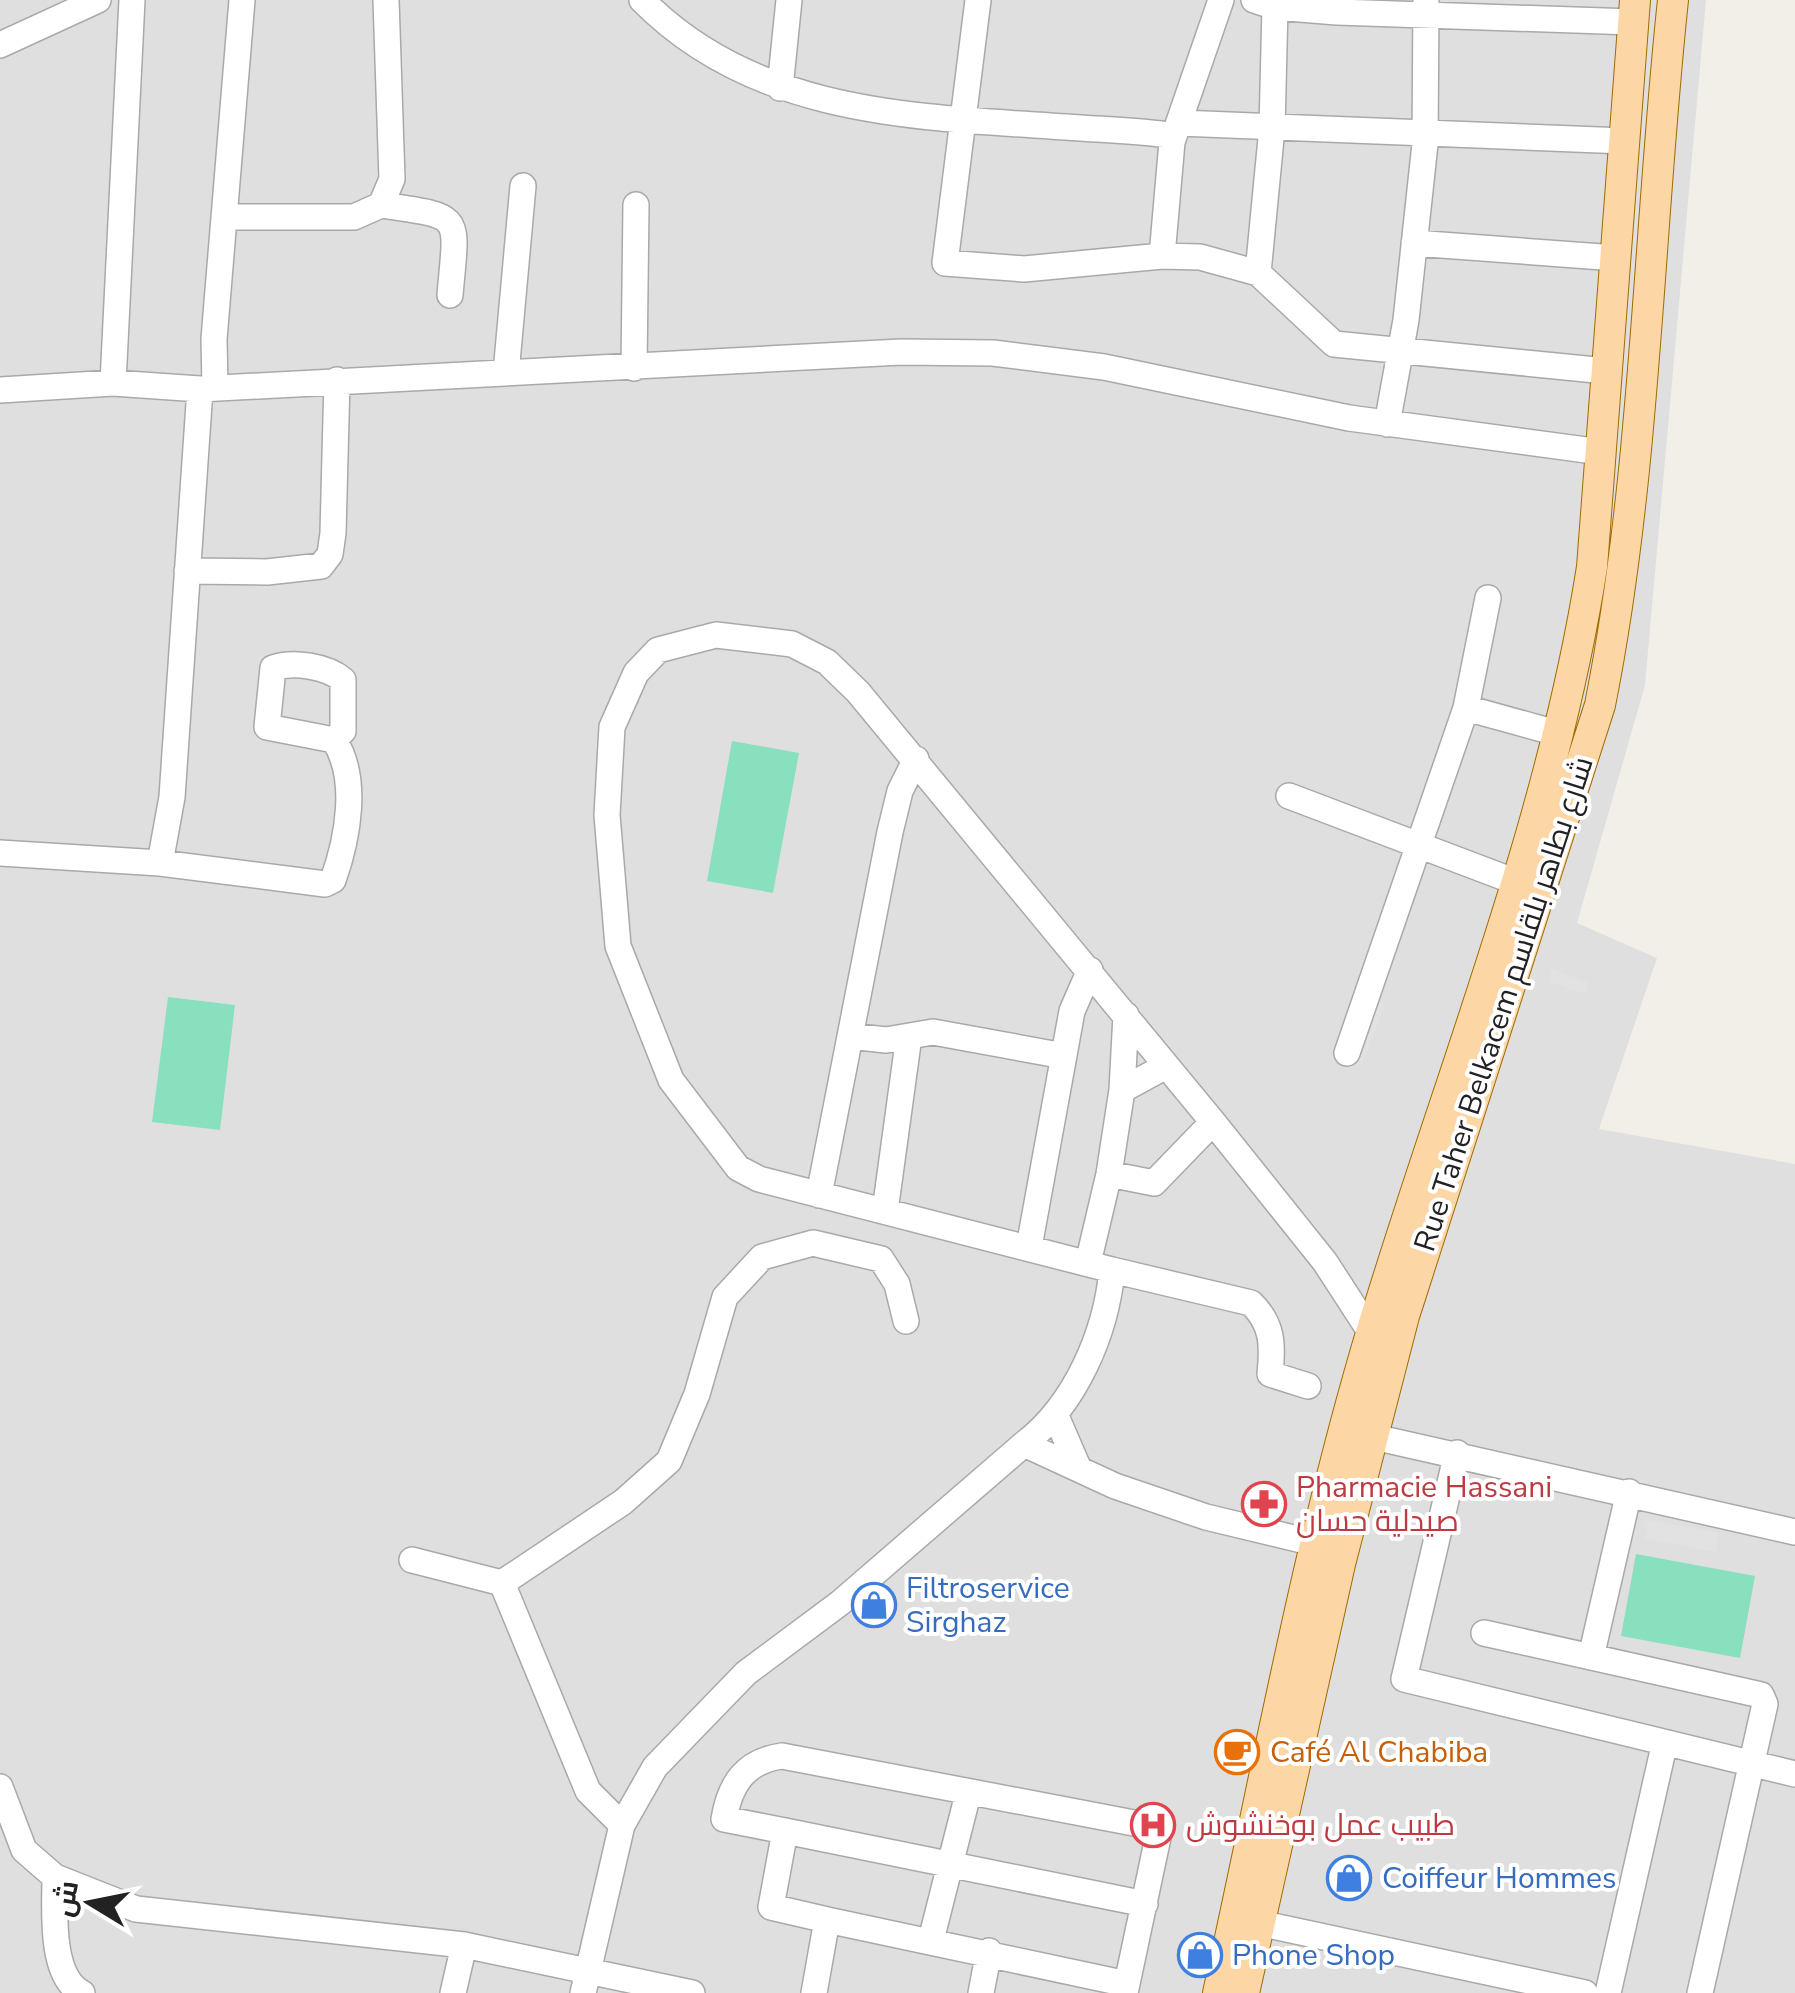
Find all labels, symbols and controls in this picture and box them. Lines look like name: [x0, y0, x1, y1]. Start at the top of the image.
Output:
street label: Rue Taher Belkacem شارع بطاهر بلقاسم: [1404, 751, 1604, 1257]
place label: Pharmacie Hassani صيدلية حسان: [1296, 1467, 1552, 1542]
pharmacy icon: Pharmacie Hassani صيدلية حسان: [1241, 1481, 1287, 1527]
place label: Filtroservice Sirghaz: [906, 1568, 1070, 1643]
shop icon: Filtroservice Sirghaz: [851, 1582, 897, 1628]
cafe icon: Café Al Chabiba: [1214, 1729, 1260, 1775]
place label: Café Al Chabiba: [1270, 1732, 1488, 1773]
hospital icon: طبيب عمل بوخنشوش: [1130, 1802, 1176, 1848]
place label: طبيب عمل بوخنشوش: [1186, 1805, 1455, 1846]
north arrow: [40, 1853, 140, 1953]
shop icon: Coiffeur Hommes: [1326, 1855, 1372, 1901]
place label: Coiffeur Hommes: [1382, 1858, 1616, 1899]
text: ش: [45, 1878, 88, 1920]
shop icon: Phone Shop: [1177, 1932, 1223, 1978]
place label: Phone Shop: [1232, 1935, 1395, 1976]

